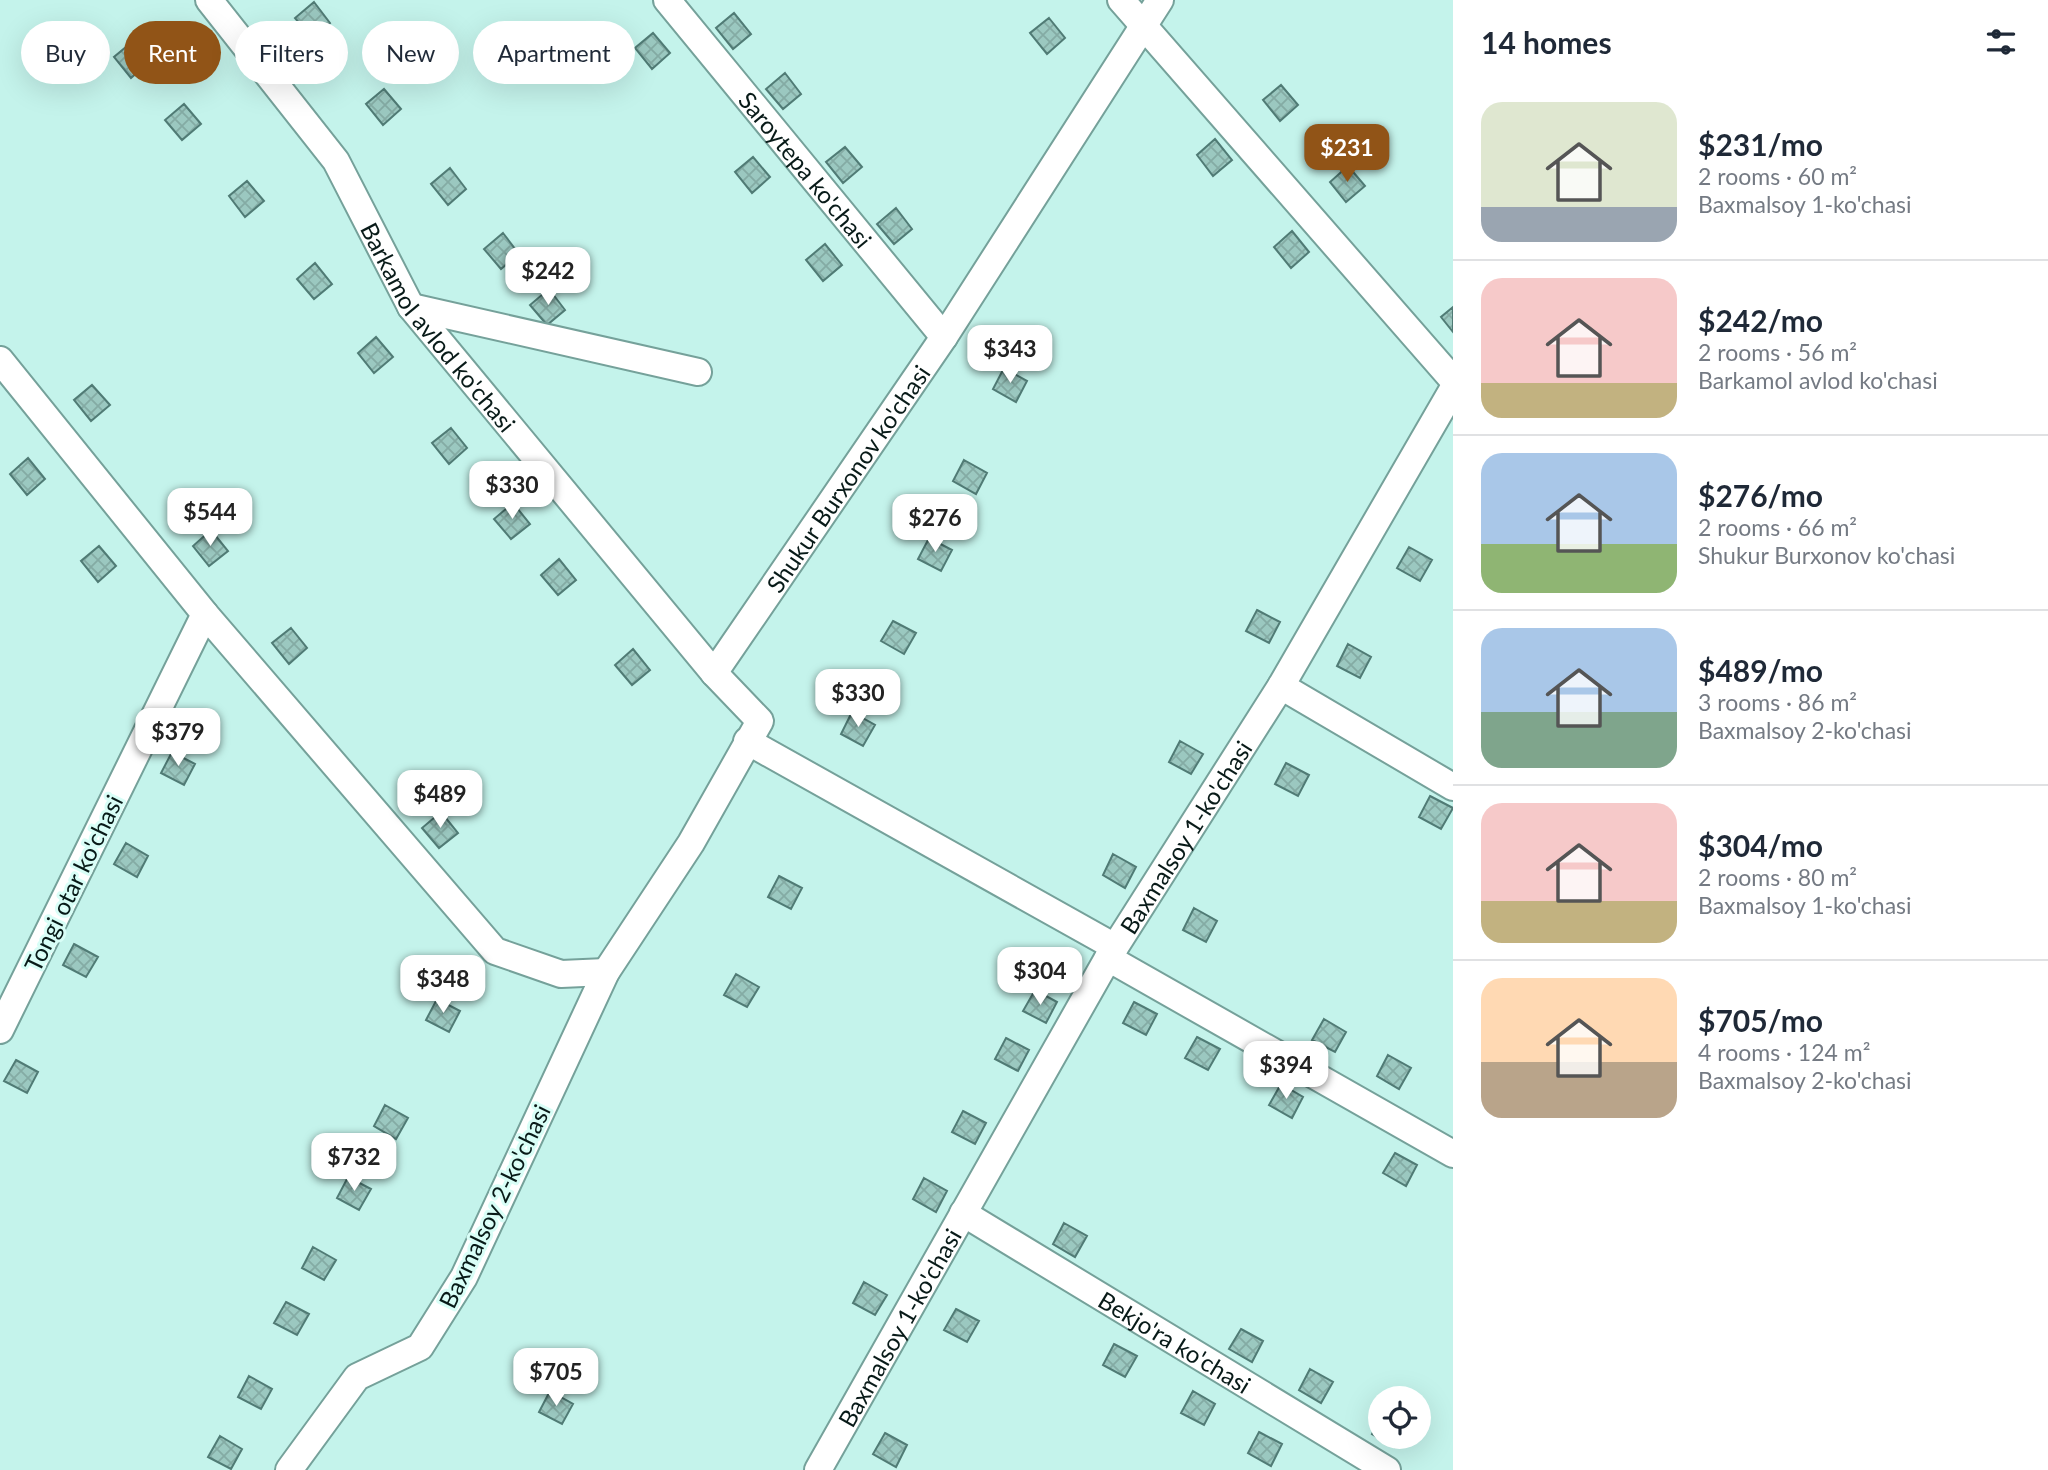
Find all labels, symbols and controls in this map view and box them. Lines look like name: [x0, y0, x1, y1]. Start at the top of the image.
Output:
chip: Buy: [21, 21, 110, 84]
chip: Rent: [124, 21, 221, 84]
chip: Filters: [235, 21, 348, 84]
chip: New: [362, 21, 459, 84]
chip: Apartment: [473, 21, 635, 84]
icon: filters: [1982, 23, 2020, 61]
text: 14 homes: [1481, 24, 1612, 60]
street label: Saroytepa ko'chasi: [733, 85, 879, 253]
pin: $231: [1306, 124, 1388, 184]
text: $231/mo: [1698, 126, 1823, 162]
icon: home: [1537, 130, 1621, 214]
text: $231: [1320, 133, 1374, 161]
text: 2 rooms · 60 m²: [1698, 162, 1857, 190]
text: Baxmalsoy 1-ko'chasi: [1698, 190, 1912, 218]
street label: Barkamol avlod ko'chasi: [355, 217, 522, 437]
pin: $242: [507, 247, 589, 307]
text: $242: [521, 256, 575, 284]
text: $242/mo: [1698, 302, 1823, 338]
icon: home: [1537, 306, 1621, 390]
pin: $343: [969, 326, 1051, 385]
text: $343: [983, 334, 1037, 362]
text: 2 rooms · 56 m²: [1698, 338, 1857, 366]
street label: Shukur Burxonov ko'chasi: [759, 359, 935, 597]
text: Barkamol avlod ko'chasi: [1698, 366, 1938, 394]
pin: $330: [471, 462, 553, 521]
text: $330: [485, 470, 539, 498]
text: $276/mo: [1698, 477, 1823, 513]
icon: home: [1537, 481, 1621, 565]
pin: $544: [169, 489, 251, 548]
pin: $276: [894, 494, 976, 554]
text: $544: [183, 497, 237, 525]
text: $276: [908, 503, 962, 531]
text: 2 rooms · 66 m²: [1698, 513, 1857, 541]
text: Shukur Burxonov ko'chasi: [1698, 541, 1955, 569]
text: $489/mo: [1698, 652, 1823, 688]
icon: home: [1537, 656, 1621, 740]
pin: $330: [817, 670, 899, 729]
text: $330: [831, 678, 885, 706]
text: 3 rooms · 86 m²: [1698, 688, 1857, 716]
pin: $379: [137, 708, 219, 768]
text: Baxmalsoy 2-ko'chasi: [1698, 716, 1912, 744]
text: $379: [151, 717, 205, 745]
street label: Baxmalsoy 1-ko'chasi: [1113, 735, 1257, 939]
pin: $489: [399, 770, 481, 830]
text: $489: [413, 779, 467, 807]
street label: Tongi otar ko'chasi: [18, 790, 128, 976]
text: $304/mo: [1698, 827, 1823, 863]
icon: home: [1537, 831, 1621, 915]
text: 2 rooms · 80 m²: [1698, 863, 1857, 891]
text: Baxmalsoy 1-ko'chasi: [1698, 891, 1912, 919]
pin: $304: [999, 948, 1081, 1007]
pin: $348: [402, 956, 484, 1015]
text: $304: [1013, 956, 1067, 984]
text: $348: [416, 964, 470, 992]
text: $705/mo: [1698, 1002, 1823, 1038]
icon: home: [1537, 1006, 1621, 1090]
text: 4 rooms · 124 m²: [1698, 1038, 1870, 1066]
pin: $394: [1245, 1042, 1327, 1101]
text: $394: [1259, 1050, 1313, 1078]
text: Baxmalsoy 2-ko'chasi: [1698, 1066, 1912, 1094]
street label: Baxmalsoy 2-ko'chasi: [432, 1099, 556, 1313]
pin: $732: [313, 1134, 395, 1193]
text: $732: [327, 1142, 381, 1170]
street label: Baxmalsoy 1-ko'chasi: [831, 1223, 966, 1431]
street label: Bekjo'ra ko'chasi: [1094, 1284, 1256, 1399]
pin: $705: [515, 1348, 597, 1408]
text: $705: [529, 1357, 583, 1385]
map controls: [1368, 1386, 1431, 1449]
button: locate: [1368, 1386, 1431, 1449]

